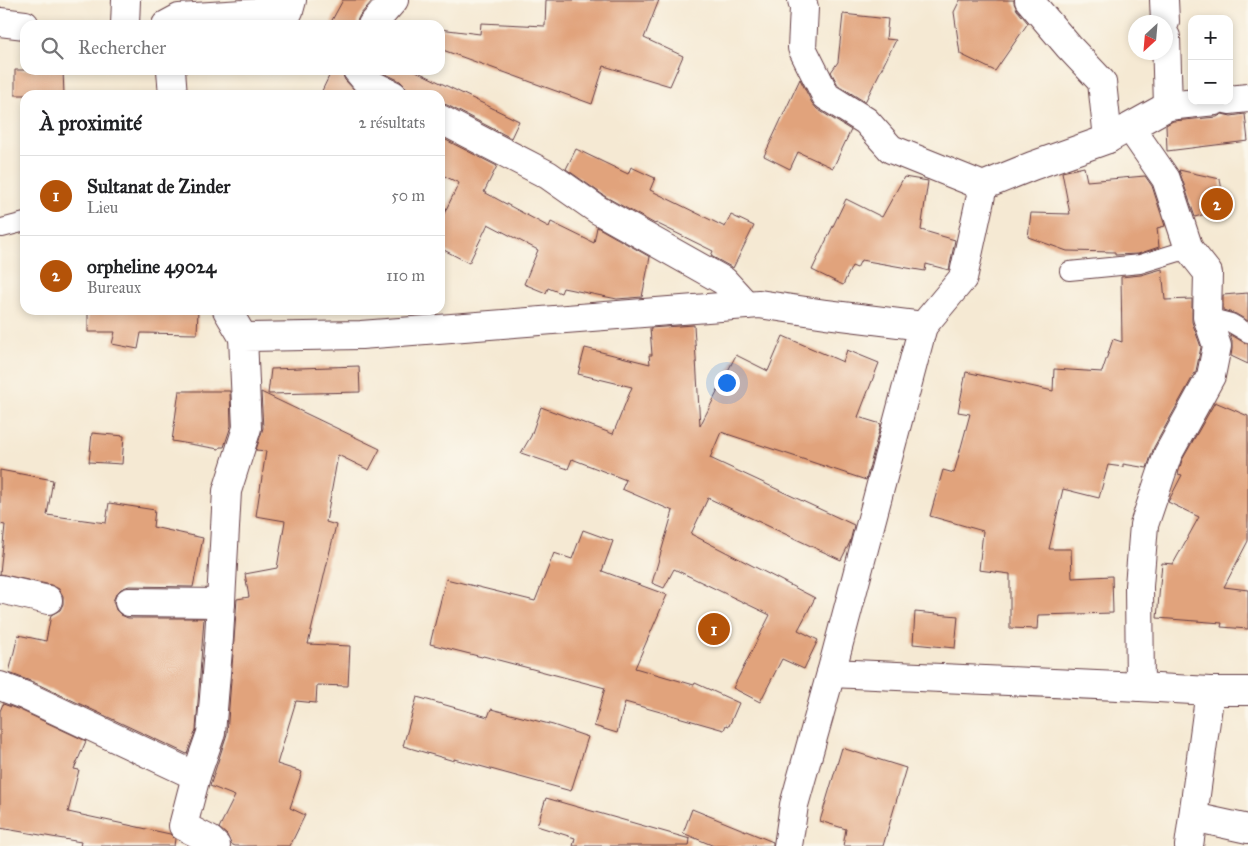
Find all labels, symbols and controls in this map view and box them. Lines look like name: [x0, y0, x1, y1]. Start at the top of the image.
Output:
north arrow: [1128, 15, 1173, 60]
map controls: [1188, 15, 1233, 105]
button: +: [1188, 15, 1233, 60]
search box: [20, 20, 445, 75]
icon: search: [38, 34, 66, 62]
text: Rechercher: [78, 36, 166, 59]
button: −: [1188, 60, 1233, 105]
text: À proximité: [40, 110, 142, 136]
text: 2 résultats: [359, 113, 425, 132]
text: Sultanat de Zinder: [87, 175, 230, 198]
pin: 2: [1201, 185, 1233, 223]
text: 1: [53, 186, 59, 205]
text: 50 m: [391, 186, 425, 205]
text: Lieu: [87, 198, 118, 217]
text: orpheline 49024: [87, 255, 216, 278]
text: 2: [52, 266, 60, 285]
text: 110 m: [386, 266, 425, 285]
text: Bureaux: [87, 278, 141, 297]
your location: [714, 370, 740, 396]
pin: 1: [698, 610, 730, 648]

